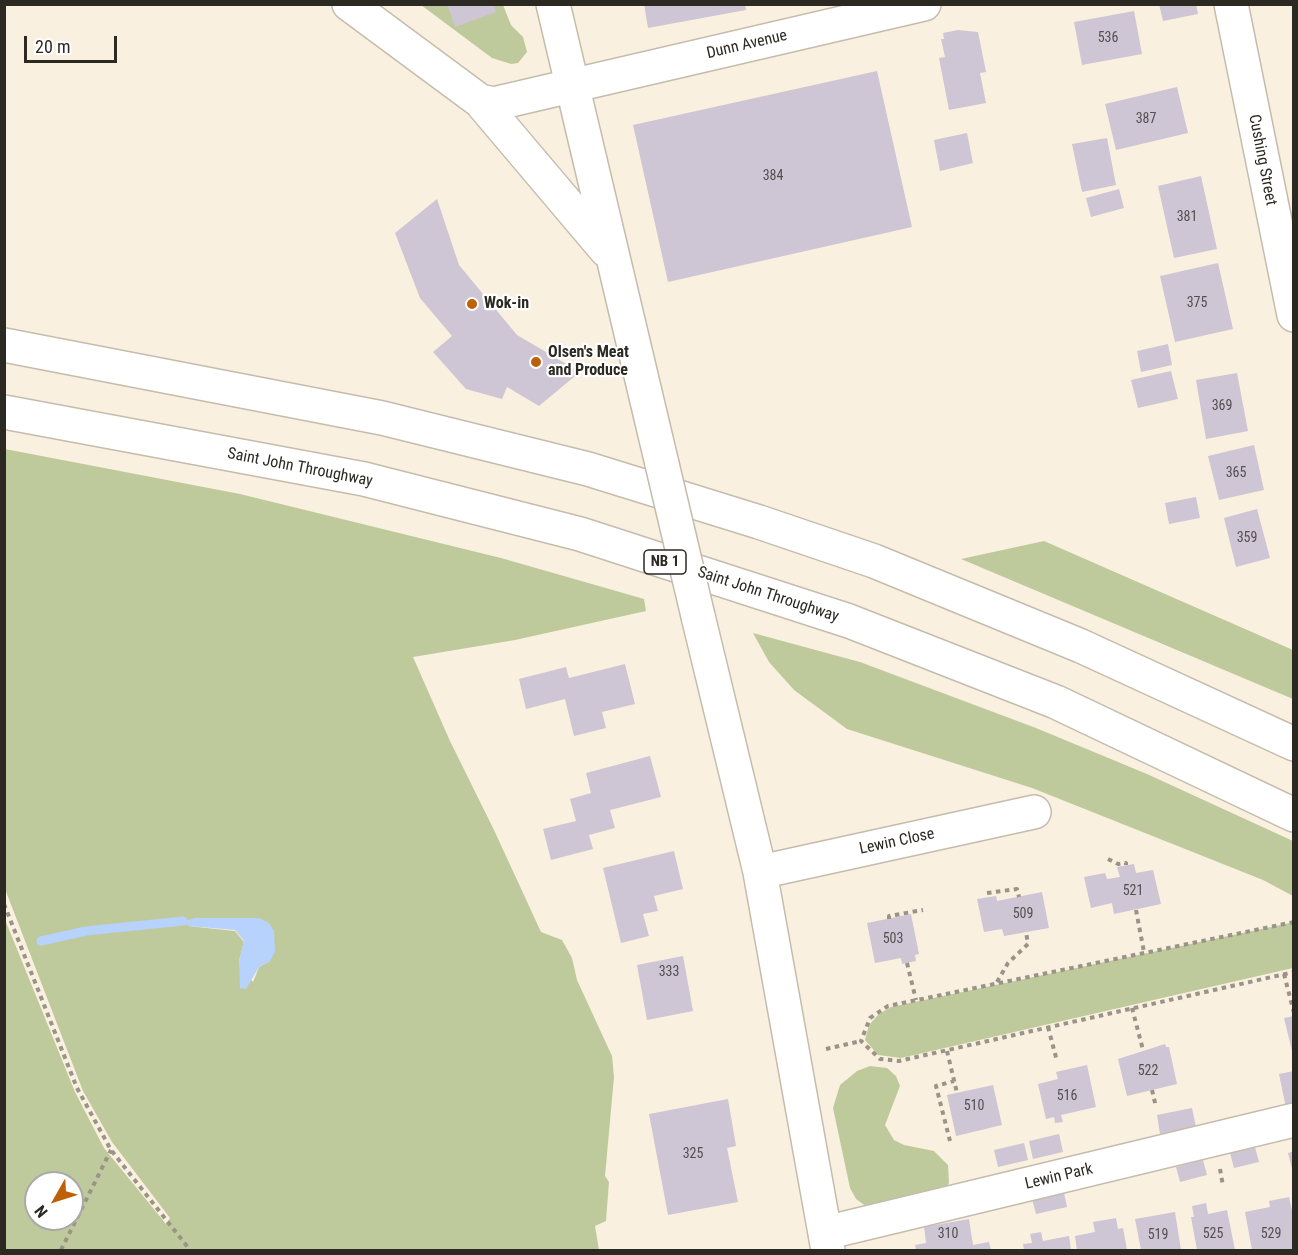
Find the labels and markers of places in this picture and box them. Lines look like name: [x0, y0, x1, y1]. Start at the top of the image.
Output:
place label: Wok-in: [484, 294, 529, 314]
marker: Wok-in: [465, 297, 479, 311]
place label: Olsen's Meat and Produce: [548, 343, 629, 381]
marker: Olsen's Meat and Produce: [529, 355, 543, 369]

